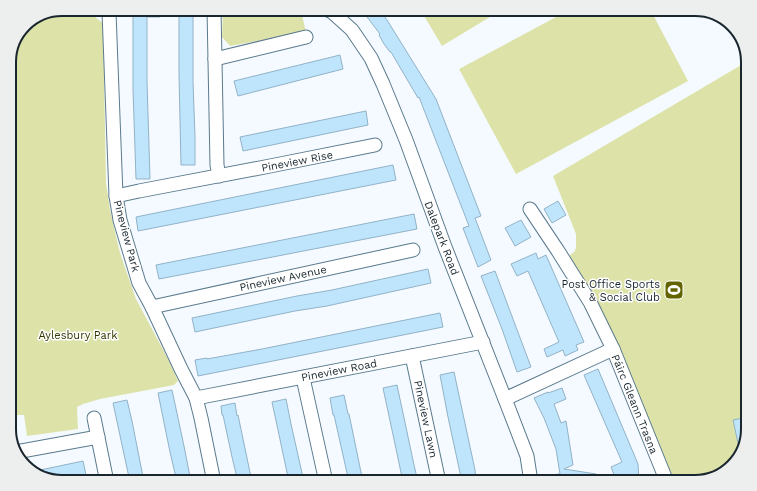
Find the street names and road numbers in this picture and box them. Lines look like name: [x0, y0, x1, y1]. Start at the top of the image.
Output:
street label: Pineview Rise: [260, 148, 334, 175]
street label: Pineview Park: [111, 199, 142, 273]
street label: Dalepark Road: [421, 199, 462, 277]
street label: Pineview Avenue: [238, 263, 328, 294]
street label: Páirc Gleann Trasna: [609, 352, 660, 456]
street label: Pineview Road: [300, 357, 378, 384]
street label: Pineview Lawn: [411, 379, 440, 459]

